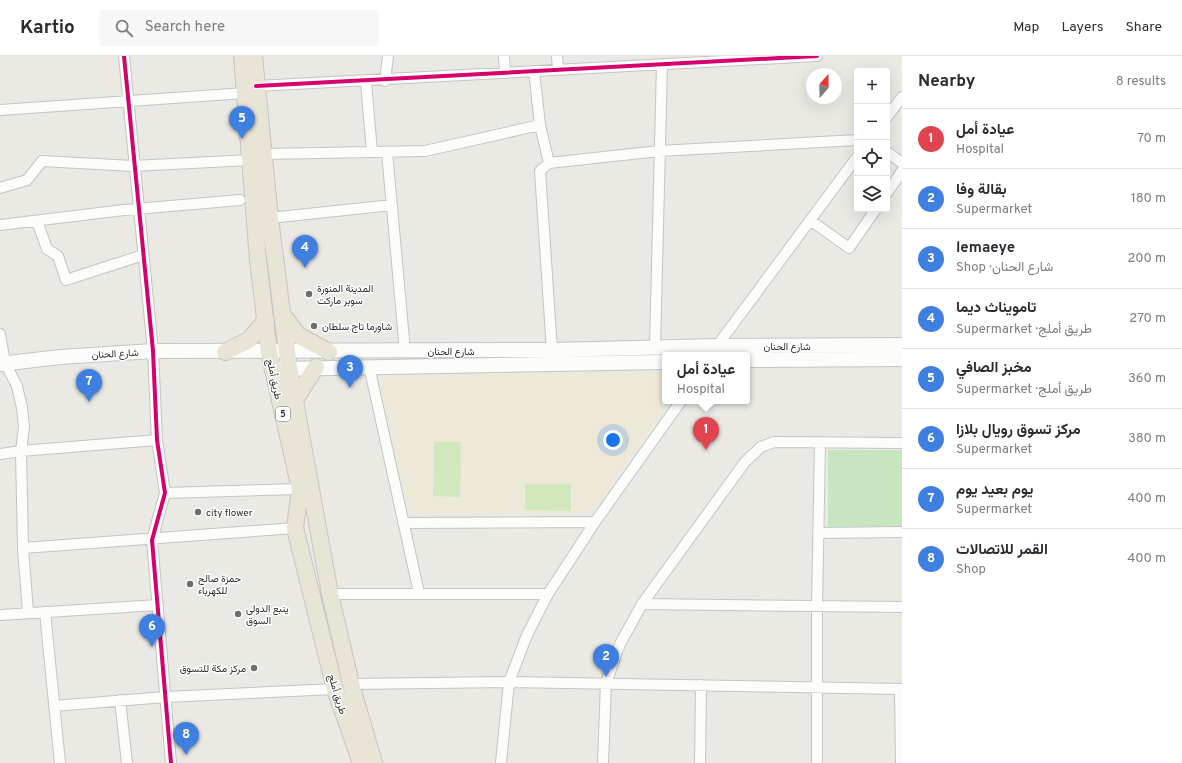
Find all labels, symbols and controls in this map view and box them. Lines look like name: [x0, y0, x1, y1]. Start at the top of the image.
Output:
search box: [99, 10, 379, 46]
text: Kartio: [20, 16, 75, 40]
icon: search: [113, 17, 135, 39]
text: Search here: [145, 18, 225, 37]
text: Map: [1013, 19, 1039, 36]
text: Layers: [1061, 19, 1103, 36]
text: Share: [1125, 19, 1162, 36]
north arrow: [806, 68, 842, 104]
map controls: [854, 68, 890, 212]
button: +: [854, 68, 890, 104]
text: Nearby: [918, 71, 975, 93]
text: 8 results: [1116, 74, 1166, 90]
button: −: [854, 104, 890, 140]
pin: 5: [229, 106, 255, 139]
text: عيادة أمل: [956, 121, 1014, 140]
text: 1: [928, 131, 934, 147]
text: 70 m: [1137, 131, 1166, 147]
button: locate: [854, 140, 890, 176]
text: Hospital: [956, 142, 1004, 158]
button: layers: [854, 176, 890, 212]
text: بقالة وفا: [956, 181, 1007, 200]
text: 2: [927, 191, 935, 207]
text: 180 m: [1131, 191, 1166, 207]
text: Supermarket: [956, 202, 1032, 218]
pin: 4: [292, 235, 318, 268]
text: lemaeye: [956, 239, 1015, 258]
text: 3: [927, 251, 935, 267]
text: 200 m: [1127, 251, 1166, 267]
text: Shop · شارع الحنان: [956, 260, 1053, 276]
place label: المدينة المنورة سوبر ماركت: [317, 283, 373, 308]
marker: المدينة المنورة سوبر ماركت: [304, 289, 314, 299]
text: تامويناث ديما: [956, 299, 1036, 318]
text: 4: [927, 311, 935, 327]
text: 270 m: [1129, 311, 1166, 327]
marker: شاورما تاج سلطان: [309, 321, 319, 331]
place label: شاورما تاج سلطان: [322, 321, 392, 334]
text: Supermarket · طريق أملج: [956, 322, 1092, 338]
street label: شارع الحنان: [763, 341, 811, 354]
street label: شارع الحنان: [427, 346, 475, 359]
street label: شارع الحنان: [91, 347, 139, 362]
popup: [662, 352, 750, 404]
pin: 3: [337, 355, 363, 388]
street label: طريق أملج: [263, 358, 284, 401]
text: مخبز الصافي: [956, 359, 1032, 378]
text: عيادة أمل: [677, 361, 735, 380]
pin: 7: [76, 369, 102, 402]
text: 5: [927, 371, 935, 387]
text: 360 m: [1128, 371, 1166, 387]
text: Hospital: [677, 382, 725, 398]
text: Supermarket · طريق أملج: [956, 382, 1092, 398]
road number: 5: [276, 407, 290, 421]
pin: 1: [693, 417, 719, 450]
text: مركز تسوق رويال بلازا: [956, 421, 1081, 440]
your location: [603, 430, 623, 450]
text: 6: [927, 431, 935, 447]
text: 380 m: [1128, 431, 1166, 447]
text: Supermarket: [956, 442, 1032, 458]
text: يوم بعيد يوم: [956, 481, 1033, 500]
text: 7: [928, 491, 934, 507]
text: 400 m: [1127, 491, 1166, 507]
text: Supermarket: [956, 502, 1032, 518]
marker: city flower: [193, 507, 203, 517]
place label: city flower: [206, 507, 253, 520]
text: القمر للاتصالات: [956, 541, 1048, 560]
text: 8: [927, 551, 935, 567]
text: 400 m: [1127, 551, 1166, 567]
text: Shop: [956, 562, 986, 578]
place label: حمزة صالح للكهرباء: [198, 573, 242, 598]
marker: حمزة صالح للكهرباء: [185, 579, 195, 589]
place label: ينبع الدولى السوق: [246, 603, 289, 628]
marker: ينبع الدولى السوق: [233, 609, 243, 619]
pin: 6: [139, 614, 165, 647]
pin: 2: [593, 644, 619, 677]
place label: مركز مكة للتسوق: [180, 663, 246, 676]
marker: مركز مكة للتسوق: [249, 663, 259, 673]
street label: طريق أملج: [324, 673, 349, 717]
pin: 8: [173, 722, 199, 755]

